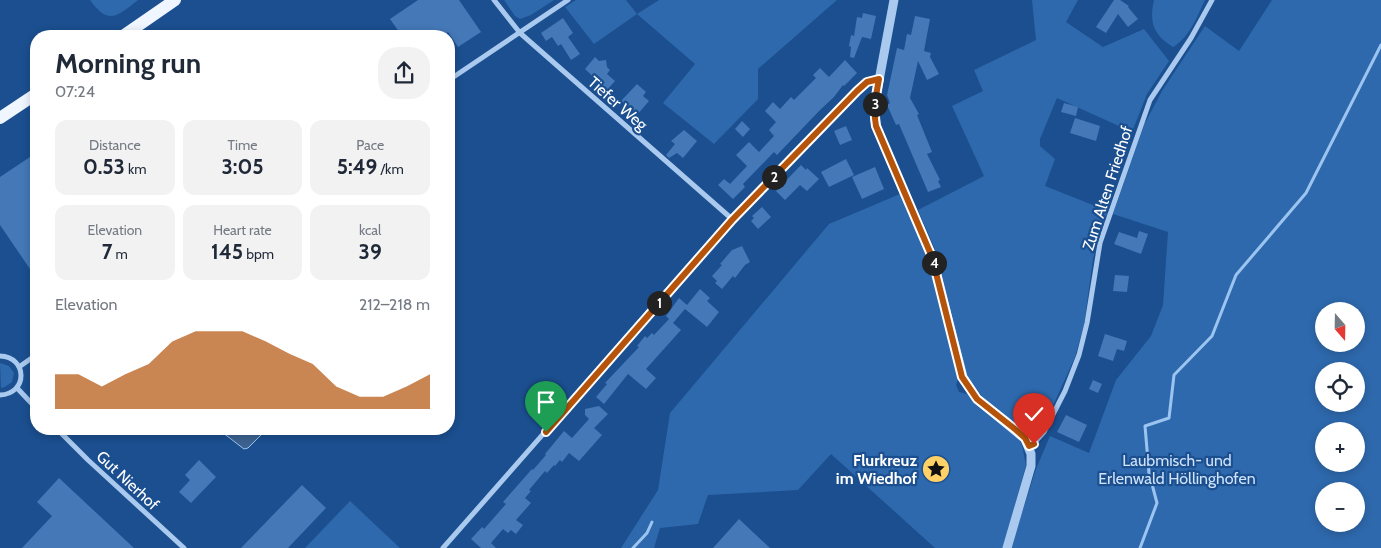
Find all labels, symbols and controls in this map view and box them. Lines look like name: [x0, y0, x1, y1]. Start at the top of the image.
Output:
text: Morning run: [55, 46, 201, 80]
button: share: [378, 47, 430, 99]
street label: Tiefer Weg: [584, 72, 652, 135]
text: 07:24: [55, 82, 95, 101]
pin: 3: [862, 92, 888, 116]
text: 3: [872, 95, 879, 113]
street label: Zum Alten Friedhof: [1078, 123, 1137, 253]
text: Distance: [89, 136, 141, 154]
text: Time: [228, 136, 257, 154]
text: Pace: [356, 136, 384, 154]
text: 0.53: [83, 154, 125, 179]
text: 3:05: [221, 154, 264, 179]
text: 5:49: [337, 154, 377, 179]
text: km: [125, 160, 147, 178]
text: /km: [377, 160, 404, 178]
pin: 2: [762, 164, 786, 190]
text: 2: [771, 168, 778, 186]
text: Elevation: [87, 221, 142, 239]
text: Heart rate: [213, 221, 272, 239]
text: kcal: [359, 221, 381, 239]
text: 7: [102, 239, 112, 264]
text: 145: [211, 239, 243, 264]
text: 39: [359, 239, 382, 264]
text: m: [112, 245, 128, 263]
text: bpm: [243, 245, 274, 263]
pin: 4: [922, 250, 946, 276]
text: 4: [930, 254, 939, 272]
pin: 1: [646, 290, 672, 316]
text: 1: [657, 294, 662, 312]
text: Elevation: [55, 295, 118, 314]
text: 212–218 m: [359, 295, 430, 314]
north arrow: [1315, 302, 1365, 352]
map controls: [1315, 302, 1365, 532]
button: locate: [1315, 362, 1365, 412]
pin: [525, 381, 567, 432]
icon: arrive: [532, 388, 560, 416]
pin: [1013, 393, 1055, 444]
icon: check: [1020, 400, 1048, 428]
button: +: [1315, 422, 1365, 472]
street label: Gut Nierhof: [92, 447, 163, 515]
place label: Flurkreuz im Wiedhof: [836, 451, 918, 488]
park label: Laubmisch- und Erlenwald Höllinghofen: [1098, 451, 1256, 488]
place icon: Flurkreuz im Wiedhof: [921, 454, 951, 484]
button: −: [1315, 482, 1365, 532]

